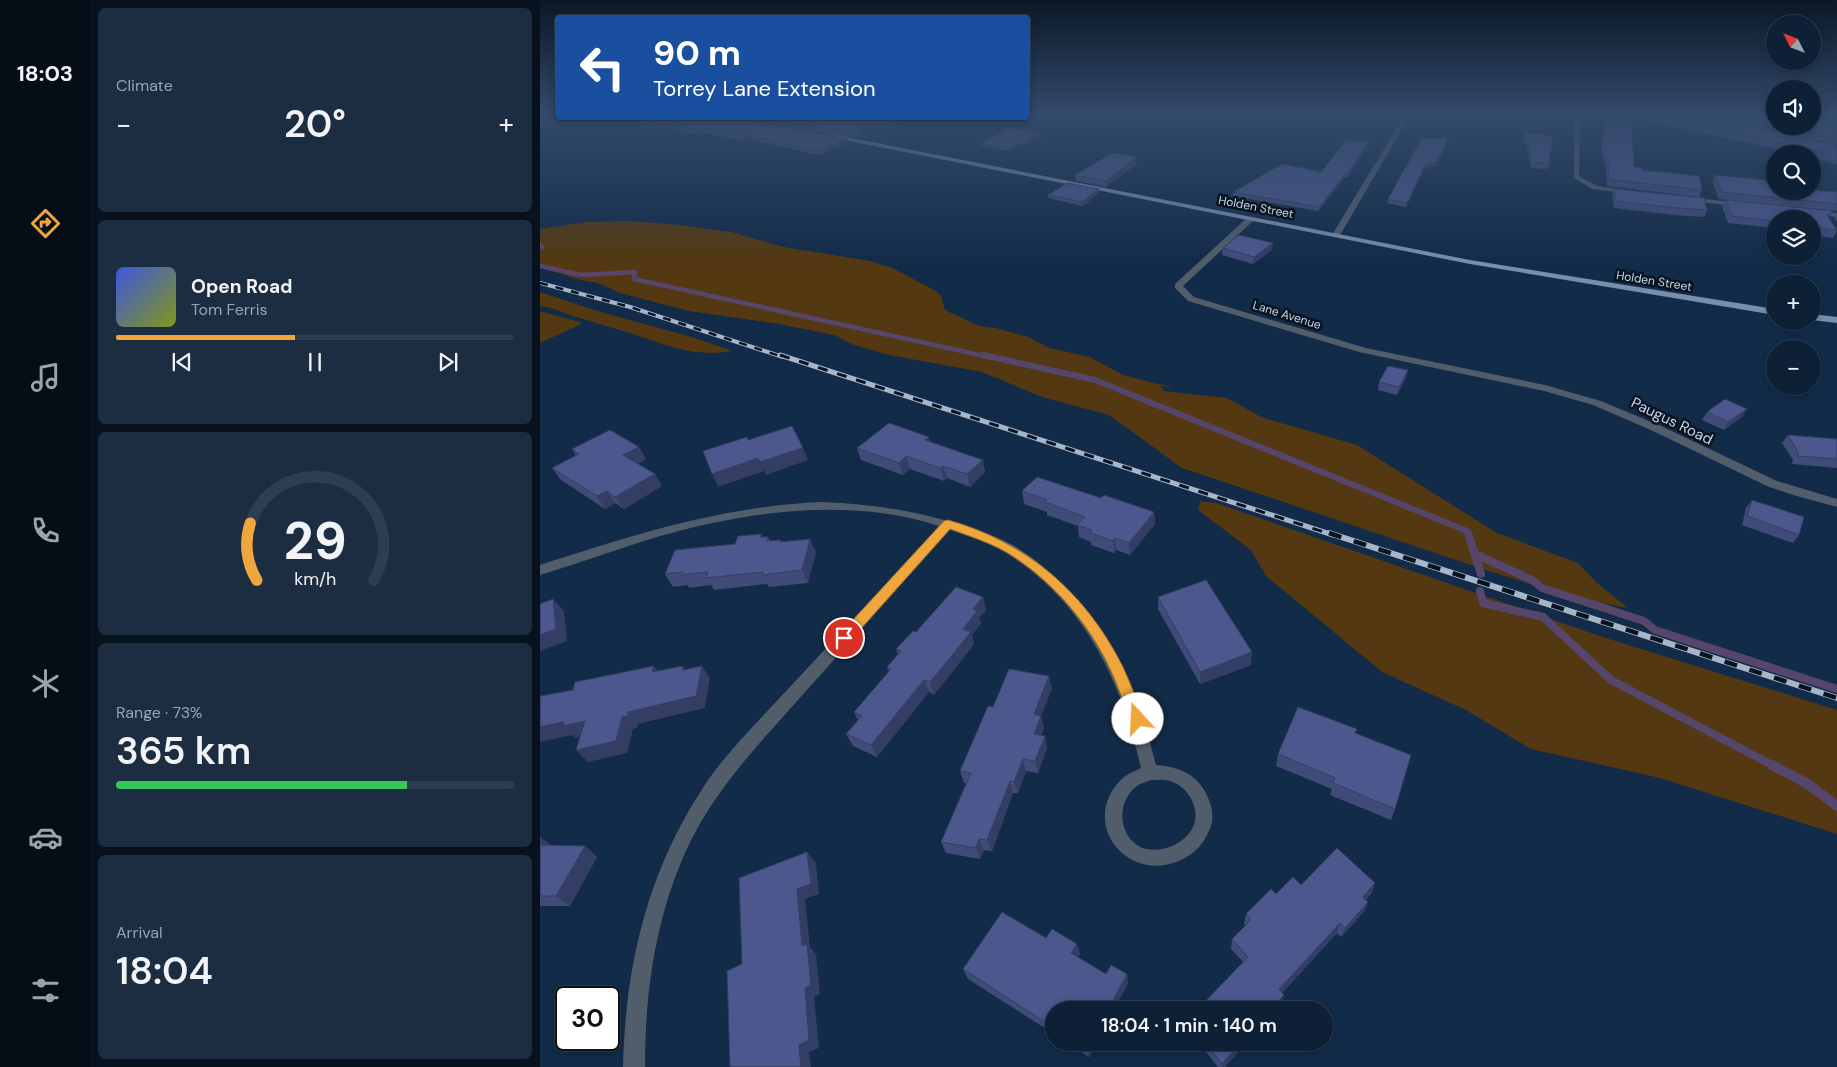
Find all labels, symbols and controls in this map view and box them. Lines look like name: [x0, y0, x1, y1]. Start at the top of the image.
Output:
north arrow: [1766, 15, 1821, 70]
map controls: [1766, 15, 1821, 395]
text: 90 m: [653, 30, 741, 76]
icon: left: [570, 35, 635, 100]
text: 18:03: [17, 59, 73, 88]
text: Torrey Lane Extension: [653, 74, 876, 103]
text: Climate: [116, 75, 173, 96]
button: sound: [1766, 80, 1821, 135]
text: 20°: [284, 99, 346, 149]
text: −: [116, 106, 131, 143]
text: +: [499, 106, 514, 143]
button: search: [1766, 145, 1821, 200]
street label: Holden Street: [1217, 192, 1295, 222]
icon: directions: [28, 206, 63, 241]
button: layers: [1766, 210, 1821, 265]
street label: Holden Street: [1615, 267, 1693, 295]
text: Open Road: [191, 274, 293, 299]
button: +: [1766, 275, 1821, 330]
street label: Lane Avenue: [1251, 297, 1323, 333]
text: Tom Ferris: [191, 299, 268, 320]
button: −: [1766, 340, 1821, 395]
icon: previous: [168, 348, 196, 376]
icon: pause: [301, 348, 329, 376]
icon: next: [434, 348, 462, 376]
icon: music: [28, 360, 63, 395]
street label: Paugus Road: [1628, 393, 1716, 449]
text: 29: [284, 507, 346, 575]
icon: phone: [28, 513, 63, 548]
text: km/h: [294, 567, 336, 591]
pin: [823, 617, 865, 659]
icon: arrive: [830, 624, 858, 652]
icon: climate: [28, 666, 63, 701]
position arrow: [1111, 692, 1163, 744]
text: Range · 73%: [116, 702, 202, 723]
text: 365 km: [116, 726, 251, 776]
icon: car: [28, 820, 63, 855]
text: Arrival: [116, 922, 163, 943]
text: 18:04: [116, 946, 213, 996]
icon: filters: [28, 973, 63, 1008]
speed limit sign: 30: [555, 986, 620, 1051]
text: 18:04 · 1 min · 140 m: [1101, 1013, 1277, 1038]

